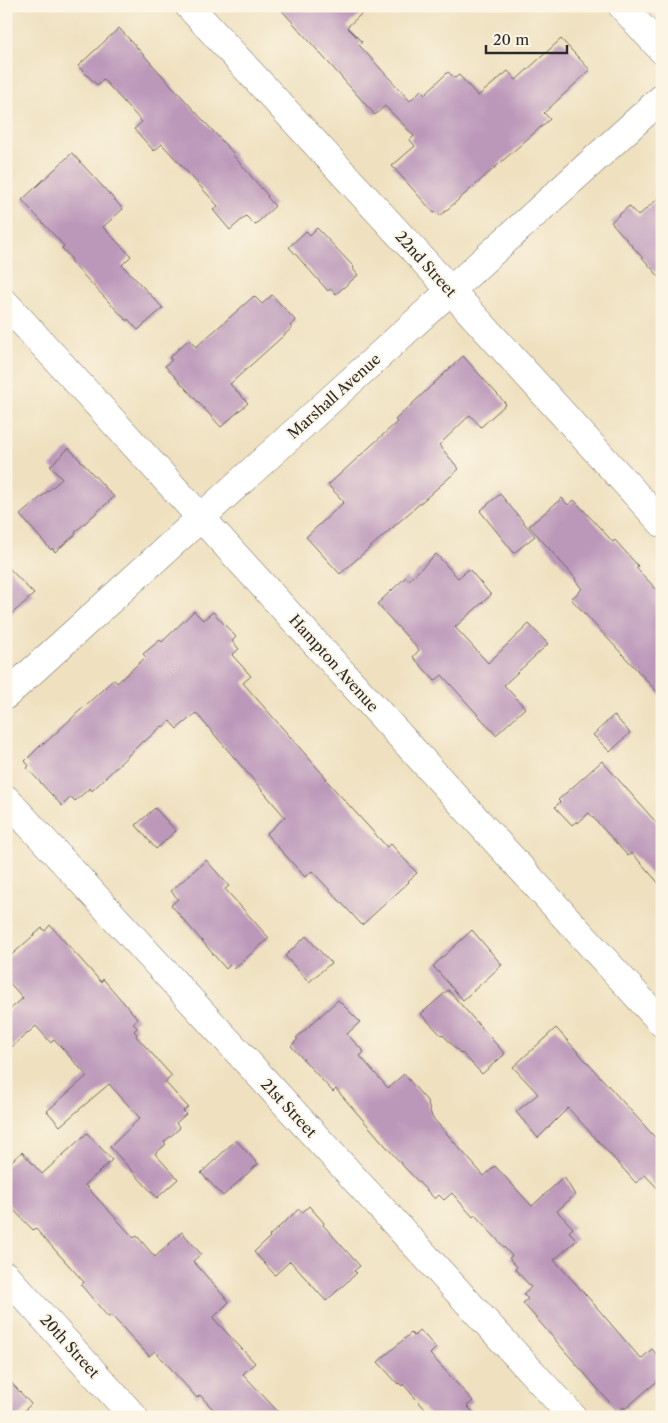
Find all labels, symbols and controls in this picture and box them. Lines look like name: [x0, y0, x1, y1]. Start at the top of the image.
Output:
scale bar: [486, 22, 567, 54]
text: 20 m: [493, 30, 529, 49]
street label: 22nd Street: [391, 227, 461, 301]
street label: Marshall Avenue: [284, 349, 384, 443]
street label: Hampton Avenue: [285, 610, 383, 716]
street label: 21st Street: [257, 1075, 321, 1142]
street label: 20th Street: [36, 1310, 104, 1382]

